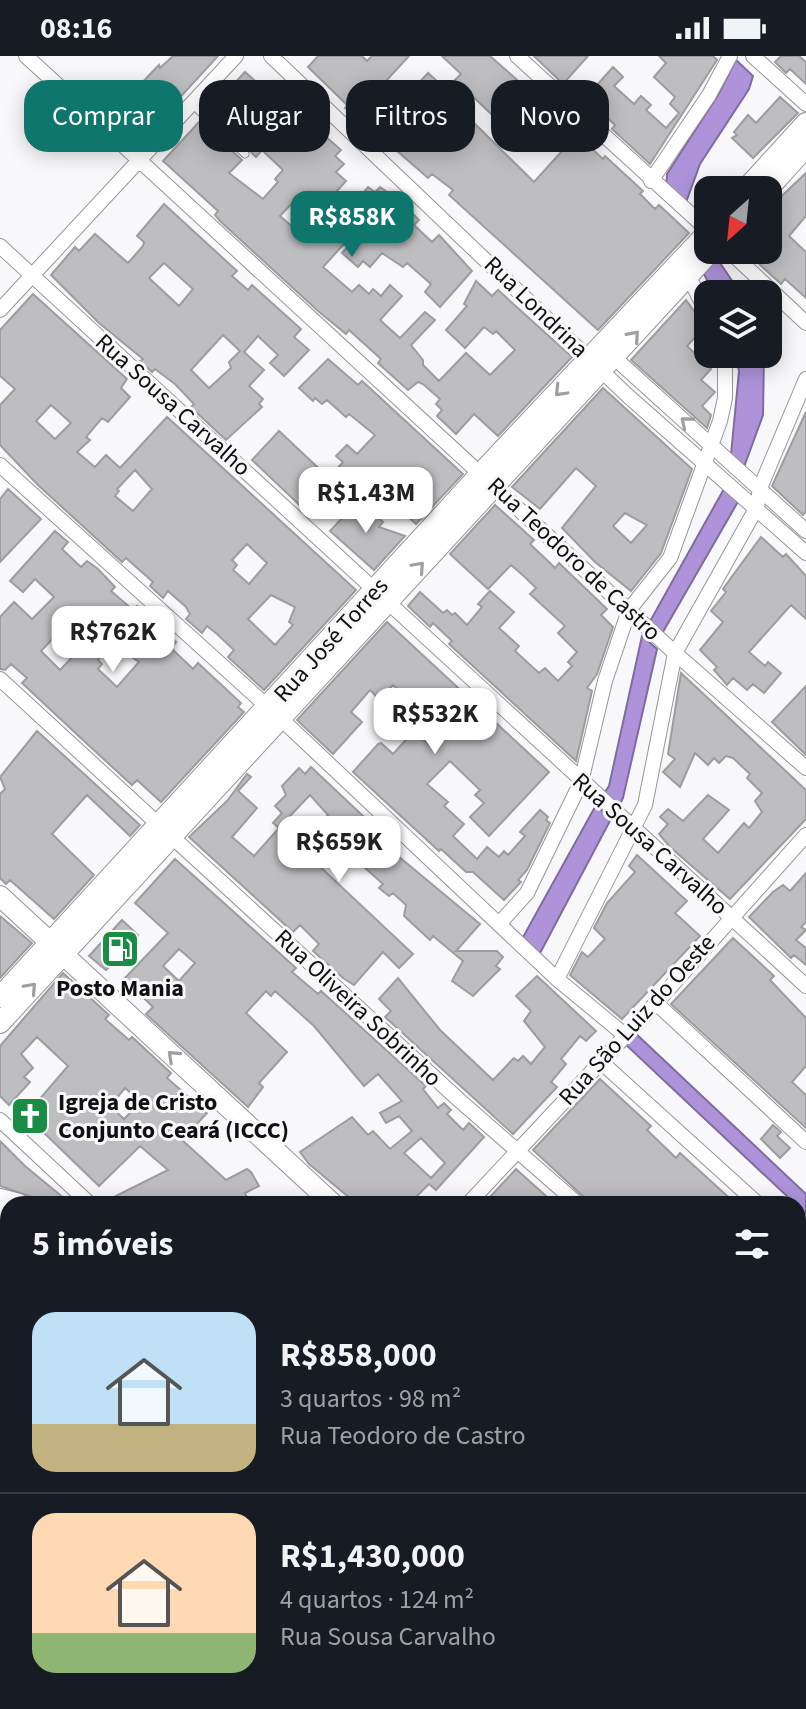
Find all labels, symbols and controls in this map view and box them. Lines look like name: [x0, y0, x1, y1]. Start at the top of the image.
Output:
text: 08:16: [40, 7, 112, 50]
chip: Comprar: [24, 80, 183, 152]
chip: Alugar: [199, 80, 330, 152]
chip: Filtros: [346, 80, 475, 152]
chip: Novo: [491, 80, 609, 152]
north arrow: [694, 176, 782, 264]
map controls: [694, 176, 782, 368]
pin: R$858K: [287, 191, 417, 259]
text: R$858K: [309, 198, 395, 235]
street label: Rua Londrina: [476, 248, 596, 366]
button: layers: [694, 280, 782, 368]
street label: Rua Sousa Carvalho: [87, 325, 259, 485]
one-way arrow: [625, 330, 639, 345]
one-way arrow: [554, 382, 569, 396]
one-way arrow: [681, 417, 696, 432]
pin: R$1.43M: [292, 467, 440, 535]
street label: Rua Teodoro de Castro: [479, 469, 669, 649]
text: R$1.43M: [317, 474, 415, 511]
one-way arrow: [410, 562, 425, 576]
street label: Rua José Torres: [265, 570, 397, 710]
pin: R$762K: [48, 606, 178, 674]
text: R$762K: [70, 613, 156, 650]
pin: R$532K: [370, 688, 500, 756]
text: R$532K: [392, 695, 478, 732]
street label: Rua Sousa Carvalho: [564, 764, 736, 924]
pin: R$659K: [274, 816, 404, 884]
text: R$659K: [296, 823, 382, 860]
street label: Rua Oliveira Sobrinho: [266, 921, 450, 1095]
street label: Rua São Luiz do Oeste: [550, 927, 724, 1113]
fuel station icon: Posto Mania: [99, 928, 141, 970]
place label: Posto Mania: [56, 971, 184, 1006]
one-way arrow: [21, 983, 36, 998]
one-way arrow: [168, 1050, 182, 1065]
place label: Igreja de Cristo Conjunto Ceará (ICCC): [58, 1085, 289, 1148]
church icon: Igreja de Cristo Conjunto Ceará (ICCC): [9, 1095, 51, 1137]
text: 5 imóveis: [32, 1220, 173, 1269]
icon: filters: [730, 1222, 774, 1266]
text: R$858,000: [280, 1331, 437, 1380]
icon: home: [96, 1344, 192, 1440]
text: 3 quartos · 98 m²: [280, 1380, 461, 1417]
text: Rua Teodoro de Castro: [280, 1417, 526, 1454]
text: R$1,430,000: [280, 1532, 465, 1581]
icon: home: [96, 1545, 192, 1641]
text: 4 quartos · 124 m²: [280, 1581, 474, 1618]
text: Rua Sousa Carvalho: [280, 1618, 496, 1655]

